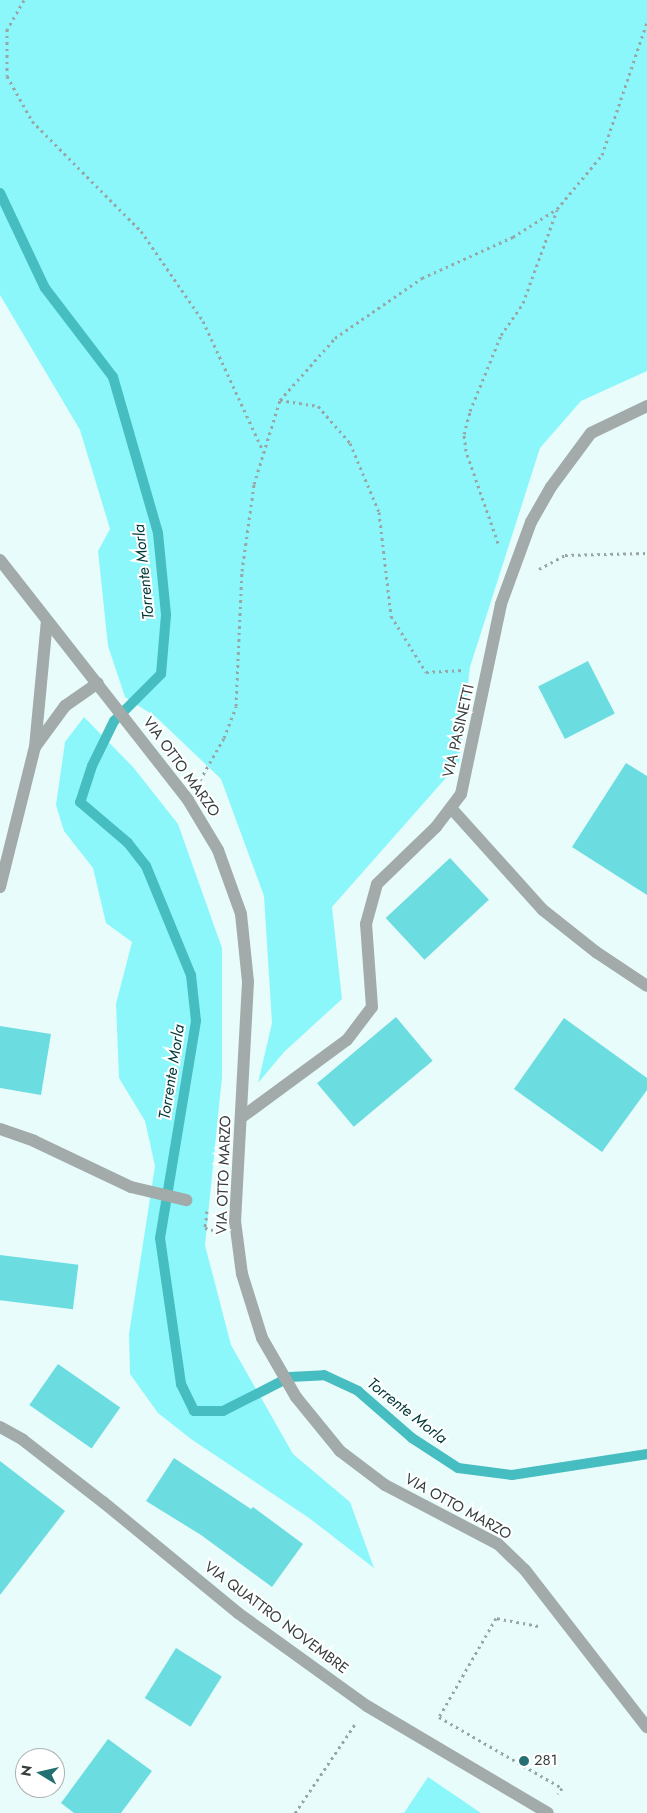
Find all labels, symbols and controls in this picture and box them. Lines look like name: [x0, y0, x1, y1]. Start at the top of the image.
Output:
water label: Torrente Morla: [129, 523, 159, 621]
street label: VIA PASINETTI: [440, 683, 478, 779]
street label: VIA OTTO MARZO: [139, 714, 223, 820]
water label: Torrente Morla: [155, 1023, 189, 1121]
street label: VIA OTTO MARZO: [213, 1115, 235, 1235]
water label: Torrente Morla: [363, 1374, 451, 1448]
street label: VIA OTTO MARZO: [402, 1470, 514, 1544]
street label: VIA QUATTRO NOVEMBRE: [200, 1558, 352, 1678]
north arrow: [15, 1748, 65, 1798]
place label: 281: [534, 1752, 557, 1770]
marker: 281: [518, 1755, 530, 1767]
text: N: [15, 1764, 37, 1778]

